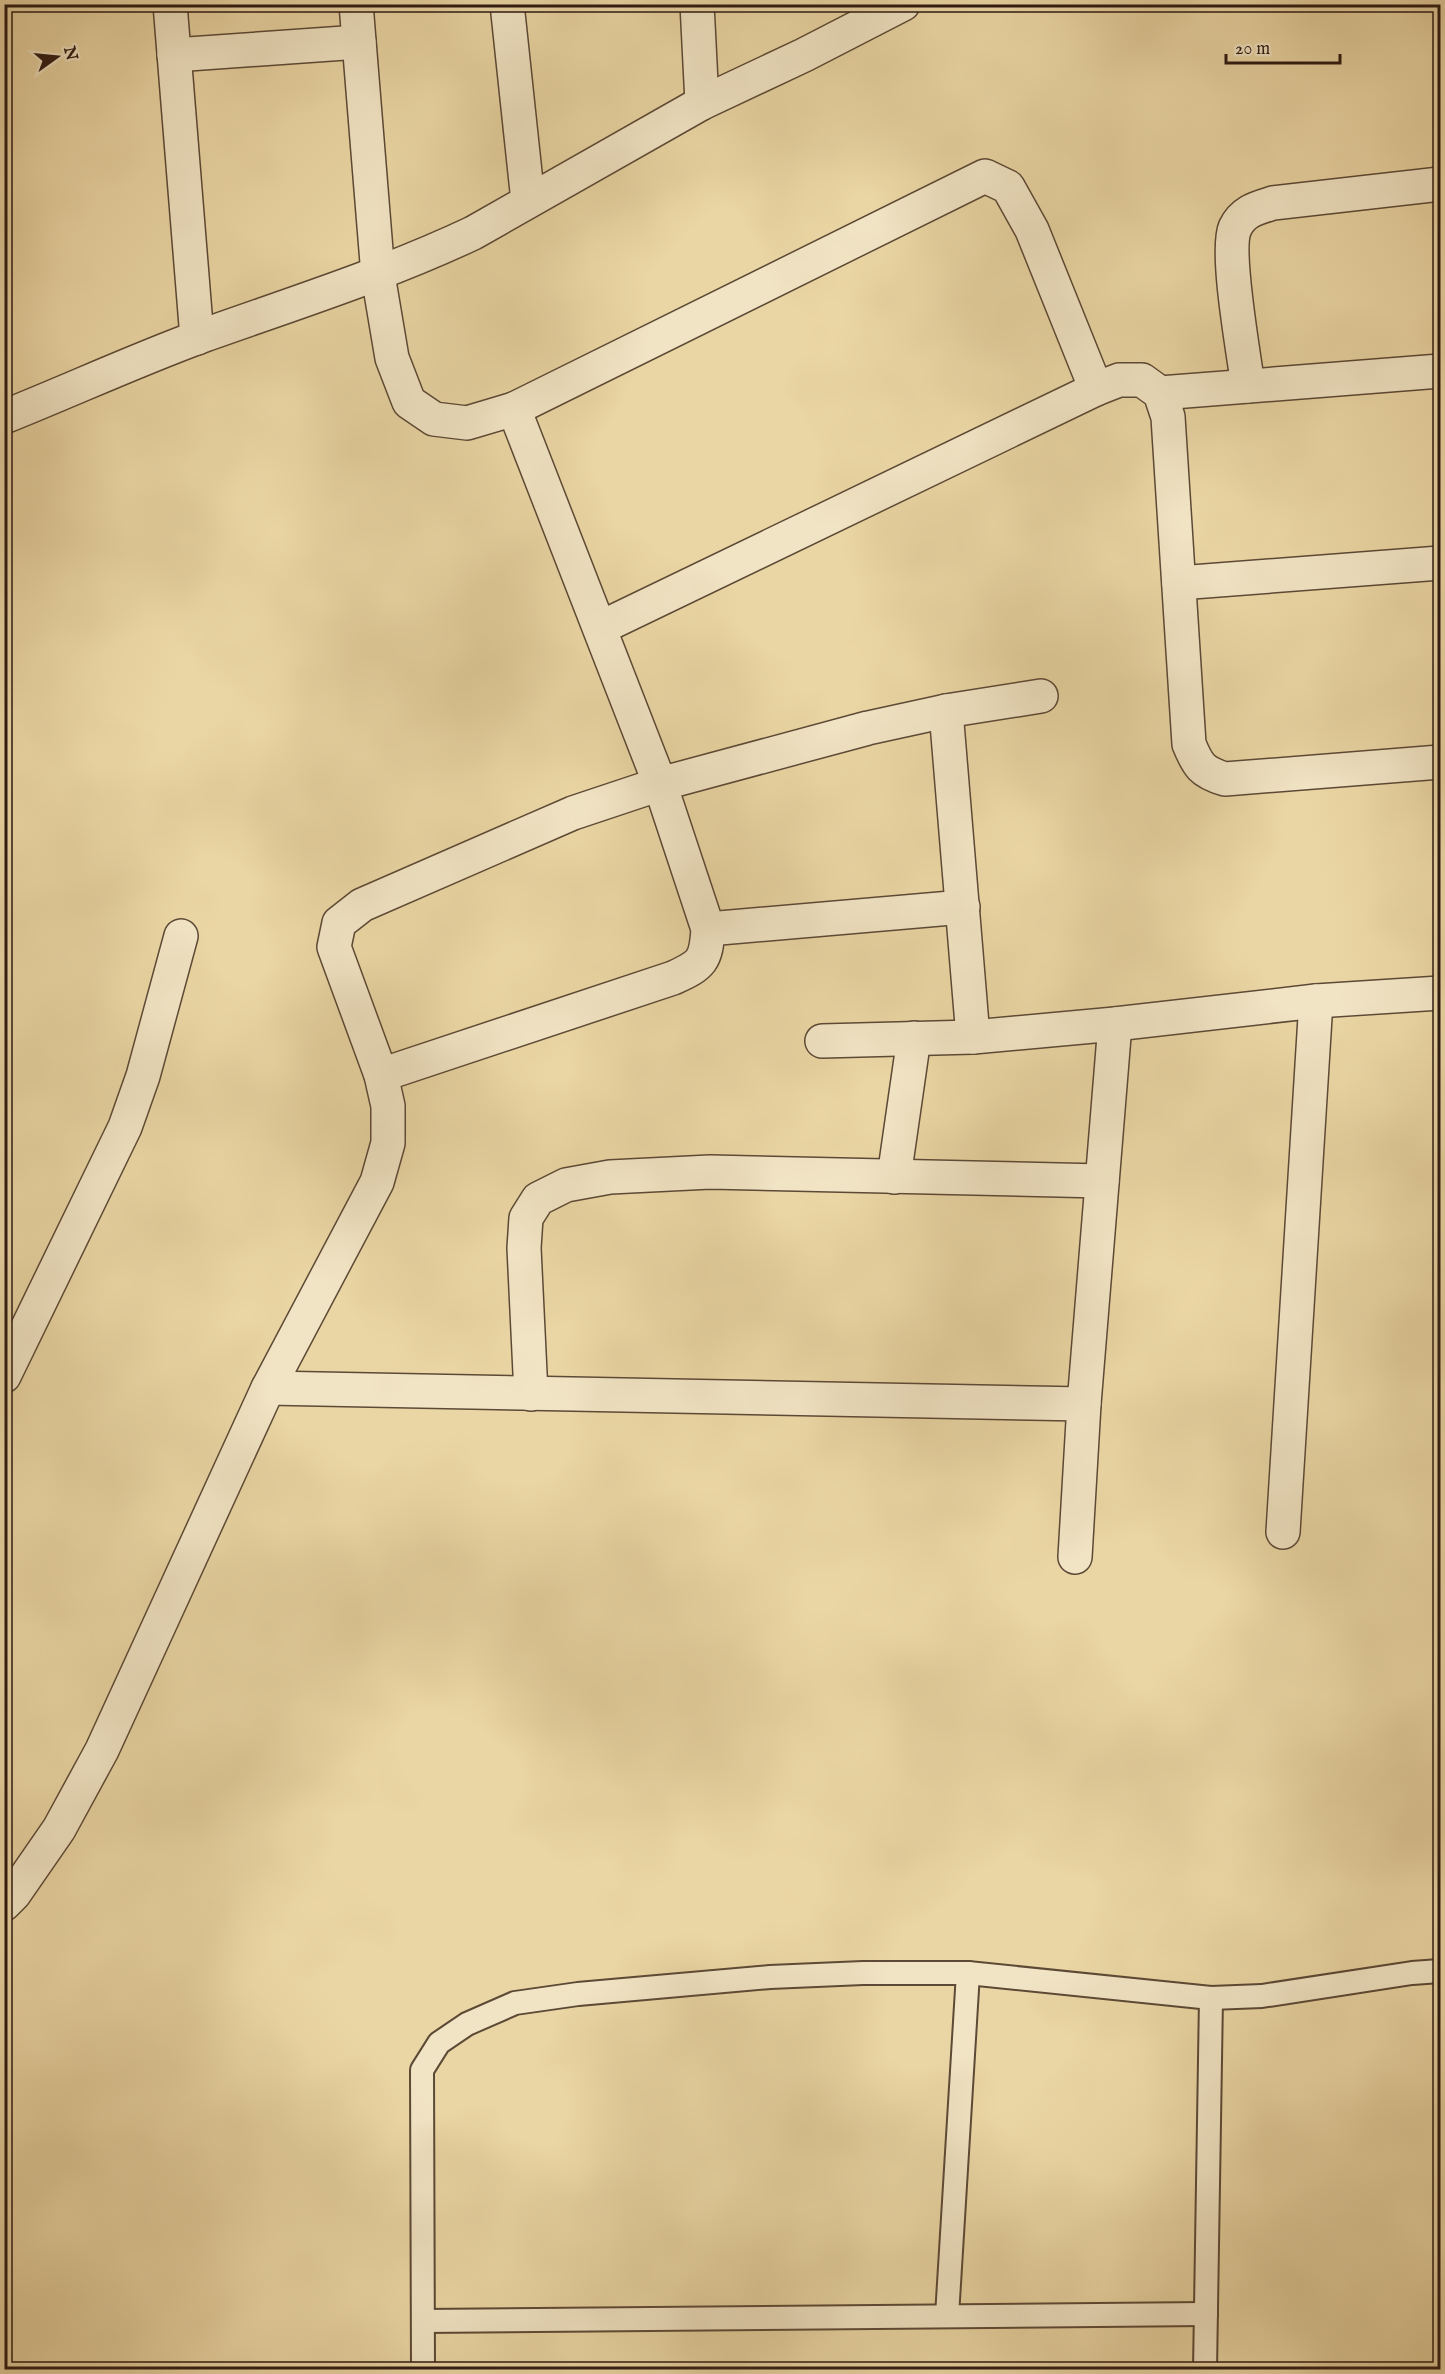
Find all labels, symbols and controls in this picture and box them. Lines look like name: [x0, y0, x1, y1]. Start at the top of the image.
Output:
north arrow: [27, 27, 87, 87]
scale bar: [1226, 27, 1340, 65]
text: 20 m: [1235, 38, 1270, 61]
text: N: [58, 43, 81, 63]

